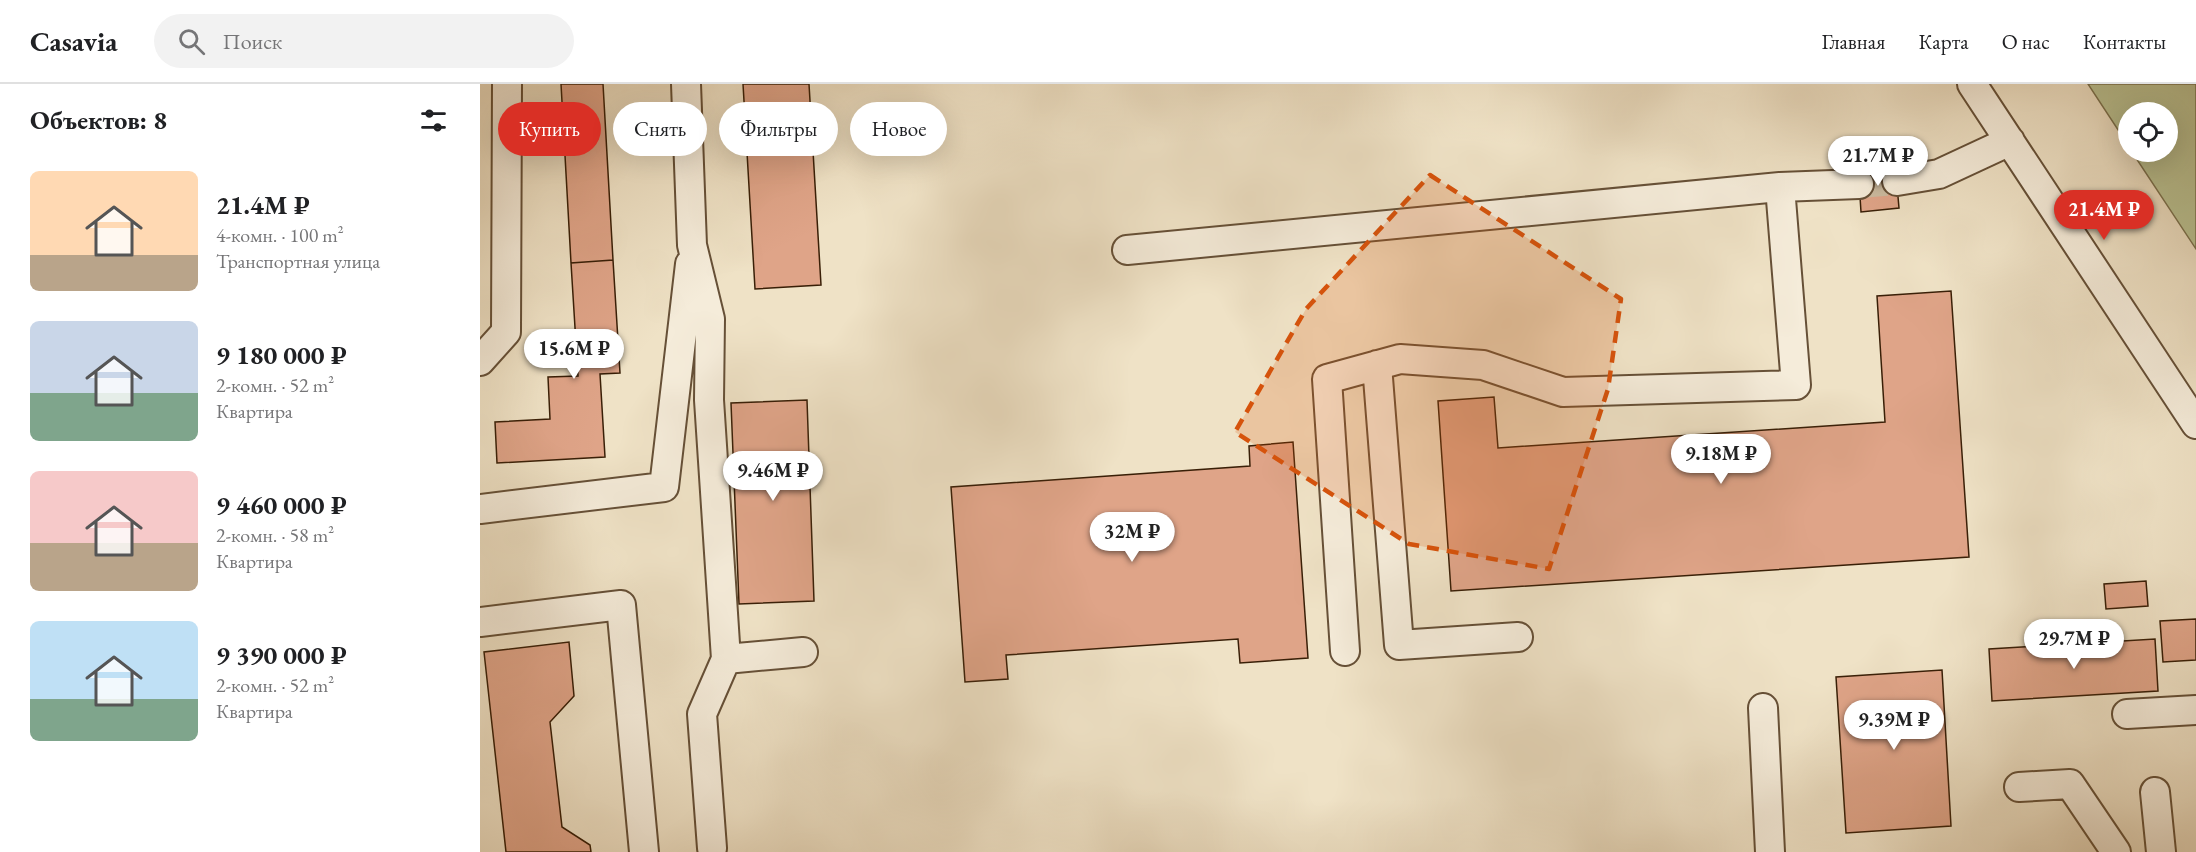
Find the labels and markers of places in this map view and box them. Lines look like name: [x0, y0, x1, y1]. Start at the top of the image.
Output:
pin: 21.7M ₽: [1823, 136, 1933, 187]
pin: 21.4M ₽: [2049, 190, 2159, 241]
pin: 15.6M ₽: [519, 329, 629, 380]
pin: 9.18M ₽: [1666, 434, 1776, 485]
pin: 9.46M ₽: [718, 451, 828, 502]
pin: 32M ₽: [1090, 512, 1174, 563]
pin: 29.7M ₽: [2019, 619, 2129, 670]
pin: 9.39M ₽: [1839, 700, 1949, 751]

